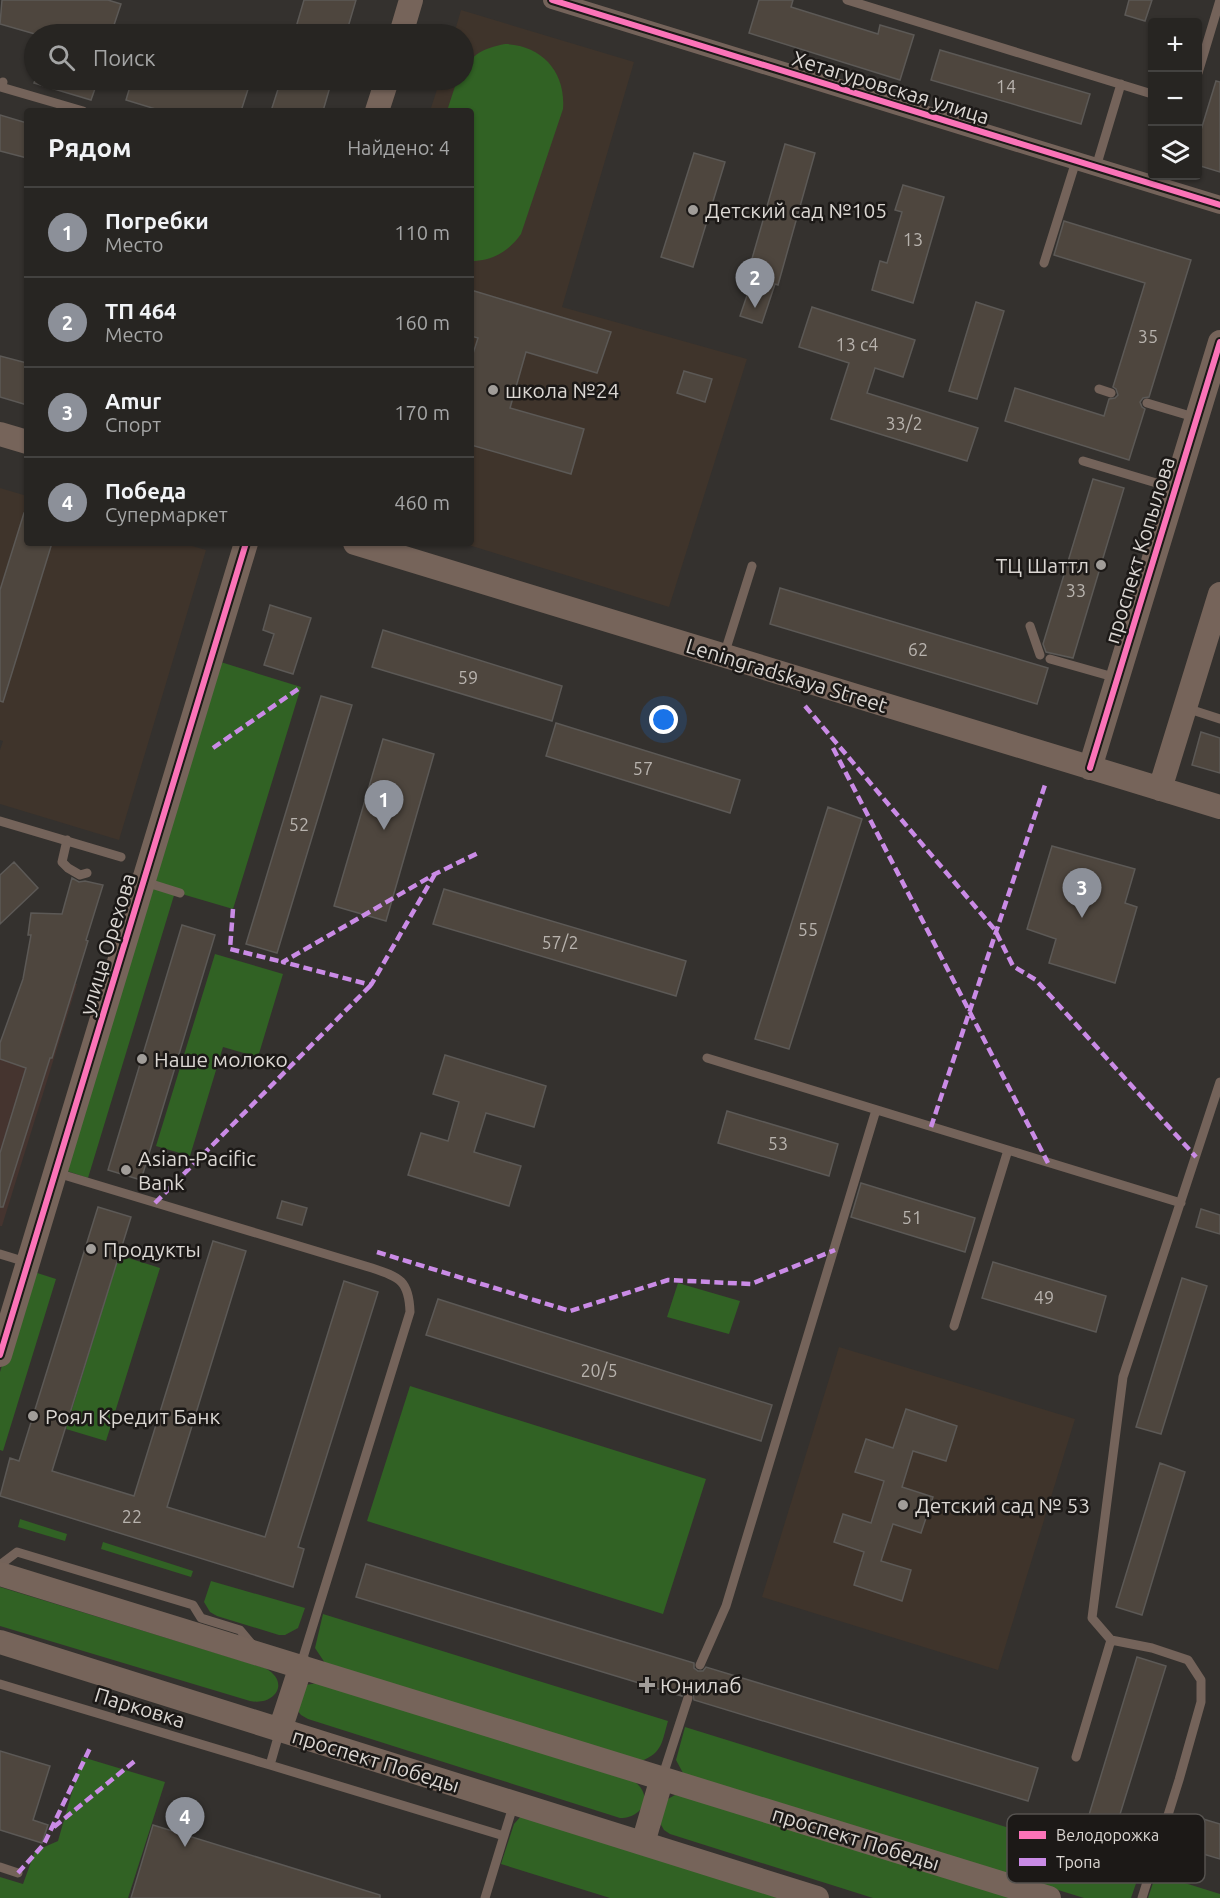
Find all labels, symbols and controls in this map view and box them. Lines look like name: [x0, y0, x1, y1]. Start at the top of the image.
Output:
map controls: [1148, 18, 1202, 180]
button: +: [1148, 18, 1202, 72]
search box: [24, 24, 474, 90]
icon: search: [45, 41, 78, 74]
text: Поиск: [93, 45, 156, 70]
street label: Хетагуровская улица: [790, 46, 992, 128]
button: −: [1148, 72, 1202, 126]
house number: 14: [996, 76, 1016, 96]
button: layers: [1148, 126, 1202, 180]
text: Рядом: [48, 133, 132, 162]
text: Найдено: 4: [347, 136, 450, 159]
place label: Детский сад №105: [705, 198, 887, 222]
marker: Детский сад №105: [686, 203, 700, 217]
text: Погребки: [105, 208, 209, 233]
text: 1: [62, 221, 73, 244]
text: 110 m: [394, 221, 450, 244]
house number: 13: [903, 229, 923, 249]
text: Место: [105, 233, 164, 256]
pin: 2: [736, 258, 774, 308]
text: ТП 464: [105, 298, 176, 323]
text: 2: [62, 311, 73, 334]
text: 160 m: [394, 311, 450, 334]
text: Место: [105, 323, 164, 346]
house number: 35: [1138, 326, 1158, 346]
house number: 13 с4: [836, 334, 878, 354]
place label: школа №24: [505, 378, 619, 402]
marker: школа №24: [486, 383, 500, 397]
text: Amur: [105, 388, 161, 413]
text: 3: [62, 401, 73, 424]
text: 170 m: [394, 401, 450, 424]
text: Спорт: [105, 413, 161, 436]
house number: 33/2: [885, 413, 923, 433]
street label: проспект Копылова: [1099, 453, 1179, 647]
text: Победа: [105, 478, 186, 503]
text: 4: [62, 491, 73, 514]
text: 460 m: [394, 491, 450, 514]
text: Супермаркет: [105, 503, 228, 526]
place label: ТЦ Шаттл: [996, 553, 1089, 577]
marker: ТЦ Шаттл: [1094, 558, 1108, 572]
house number: 33: [1066, 580, 1086, 600]
street label: Leningradskaya Street: [683, 633, 891, 717]
house number: 62: [908, 639, 928, 659]
house number: 59: [458, 667, 478, 687]
your location: [649, 705, 678, 734]
house number: 57: [633, 758, 653, 778]
pin: 1: [364, 780, 404, 830]
house number: 52: [289, 814, 309, 834]
pin: 3: [1062, 868, 1102, 918]
street label: улица Орехова: [74, 870, 140, 1018]
house number: 55: [798, 919, 818, 939]
house number: 57/2: [541, 932, 579, 952]
place label: Наше молоко: [154, 1047, 288, 1071]
marker: Наше молоко: [135, 1052, 149, 1066]
house number: 53: [768, 1133, 788, 1153]
place label: Asian-Pacific Bank: [138, 1146, 256, 1194]
marker: Asian-Pacific Bank: [119, 1163, 133, 1177]
house number: 51: [902, 1207, 922, 1227]
place label: Продукты: [103, 1237, 201, 1261]
marker: Продукты: [84, 1242, 98, 1256]
house number: 49: [1034, 1287, 1054, 1307]
house number: 20/5: [580, 1360, 618, 1380]
place label: Роял Кредит Банк: [45, 1404, 221, 1428]
marker: Роял Кредит Банк: [26, 1409, 40, 1423]
place label: Детский сад № 53: [915, 1493, 1090, 1517]
marker: Детский сад № 53: [896, 1498, 910, 1512]
house number: 22: [122, 1506, 142, 1526]
place label: Юнилаб: [660, 1673, 741, 1697]
marker: Юнилаб: [638, 1676, 656, 1694]
street label: Парковка: [92, 1682, 188, 1732]
street label: проспект Победы: [289, 1723, 463, 1797]
pin: 4: [166, 1798, 204, 1847]
street label: проспект Победы: [769, 1801, 943, 1875]
legend: [1007, 1814, 1205, 1883]
text: Велодорожка: [1056, 1826, 1159, 1844]
text: Тропа: [1056, 1853, 1101, 1871]

